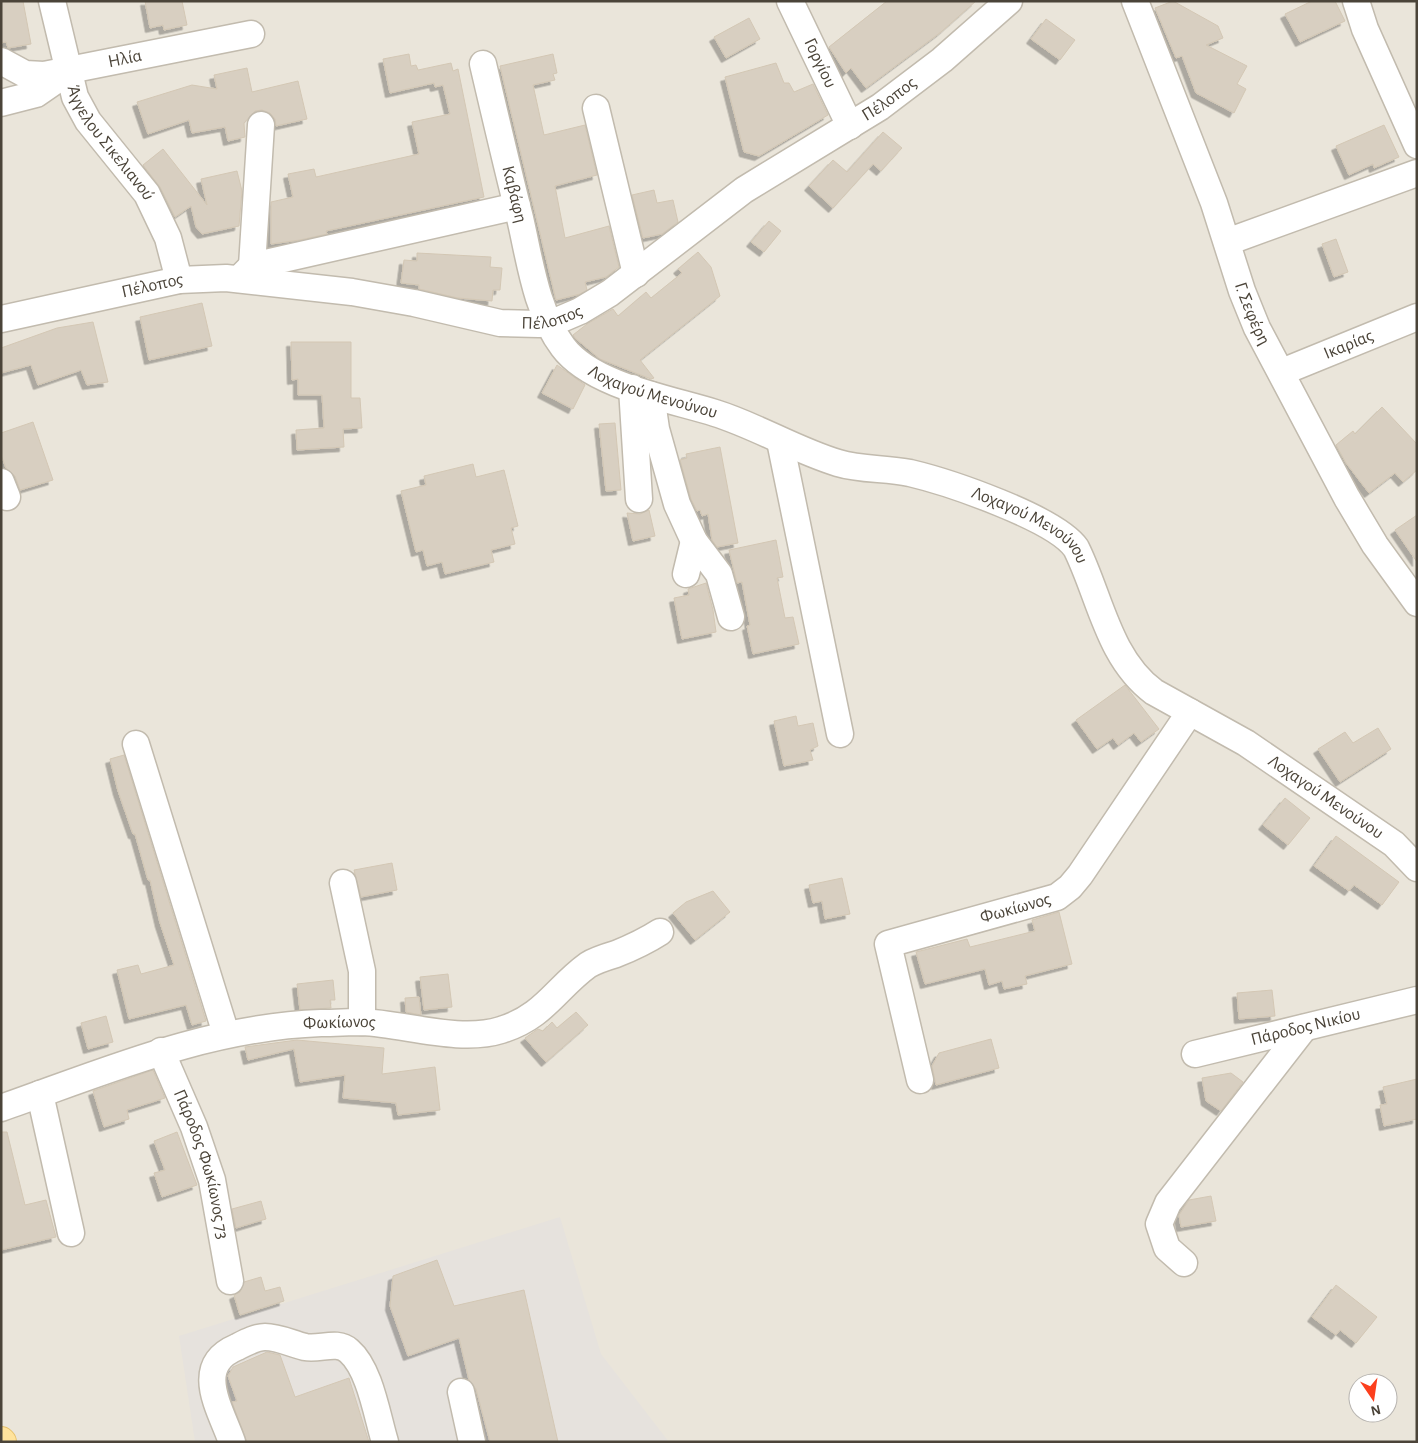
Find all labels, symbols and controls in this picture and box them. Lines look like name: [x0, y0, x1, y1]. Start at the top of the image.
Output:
street label: Γοργίου: [800, 36, 839, 91]
street label: Ηλία: [107, 47, 144, 71]
street label: Πέλοπος: [859, 74, 920, 125]
street label: Άγγελου Σικελιανού: [63, 83, 158, 203]
street label: Καβάφη: [498, 164, 530, 225]
street label: Πέλοπος: [120, 271, 183, 301]
street label: Γ. Σεφέρη: [1231, 280, 1273, 348]
street label: Πέλοπος: [521, 302, 585, 333]
street label: Ικαρίας: [1321, 327, 1376, 363]
street label: Λοχαγού Μενούνου: [585, 362, 719, 422]
street label: Λοχαγού Μενούνου: [969, 484, 1091, 566]
street label: Λοχαγού Μενούνου: [1265, 752, 1386, 843]
street label: Φωκίωνος: [978, 890, 1053, 927]
street label: Πάροδος Νικίου: [1249, 1005, 1362, 1049]
street label: Φωκίωνος: [303, 1013, 376, 1033]
street label: Πάροδος Φωκίωνος 73: [170, 1087, 231, 1241]
north arrow: [1348, 1373, 1398, 1423]
text: N: [1369, 1402, 1382, 1418]

